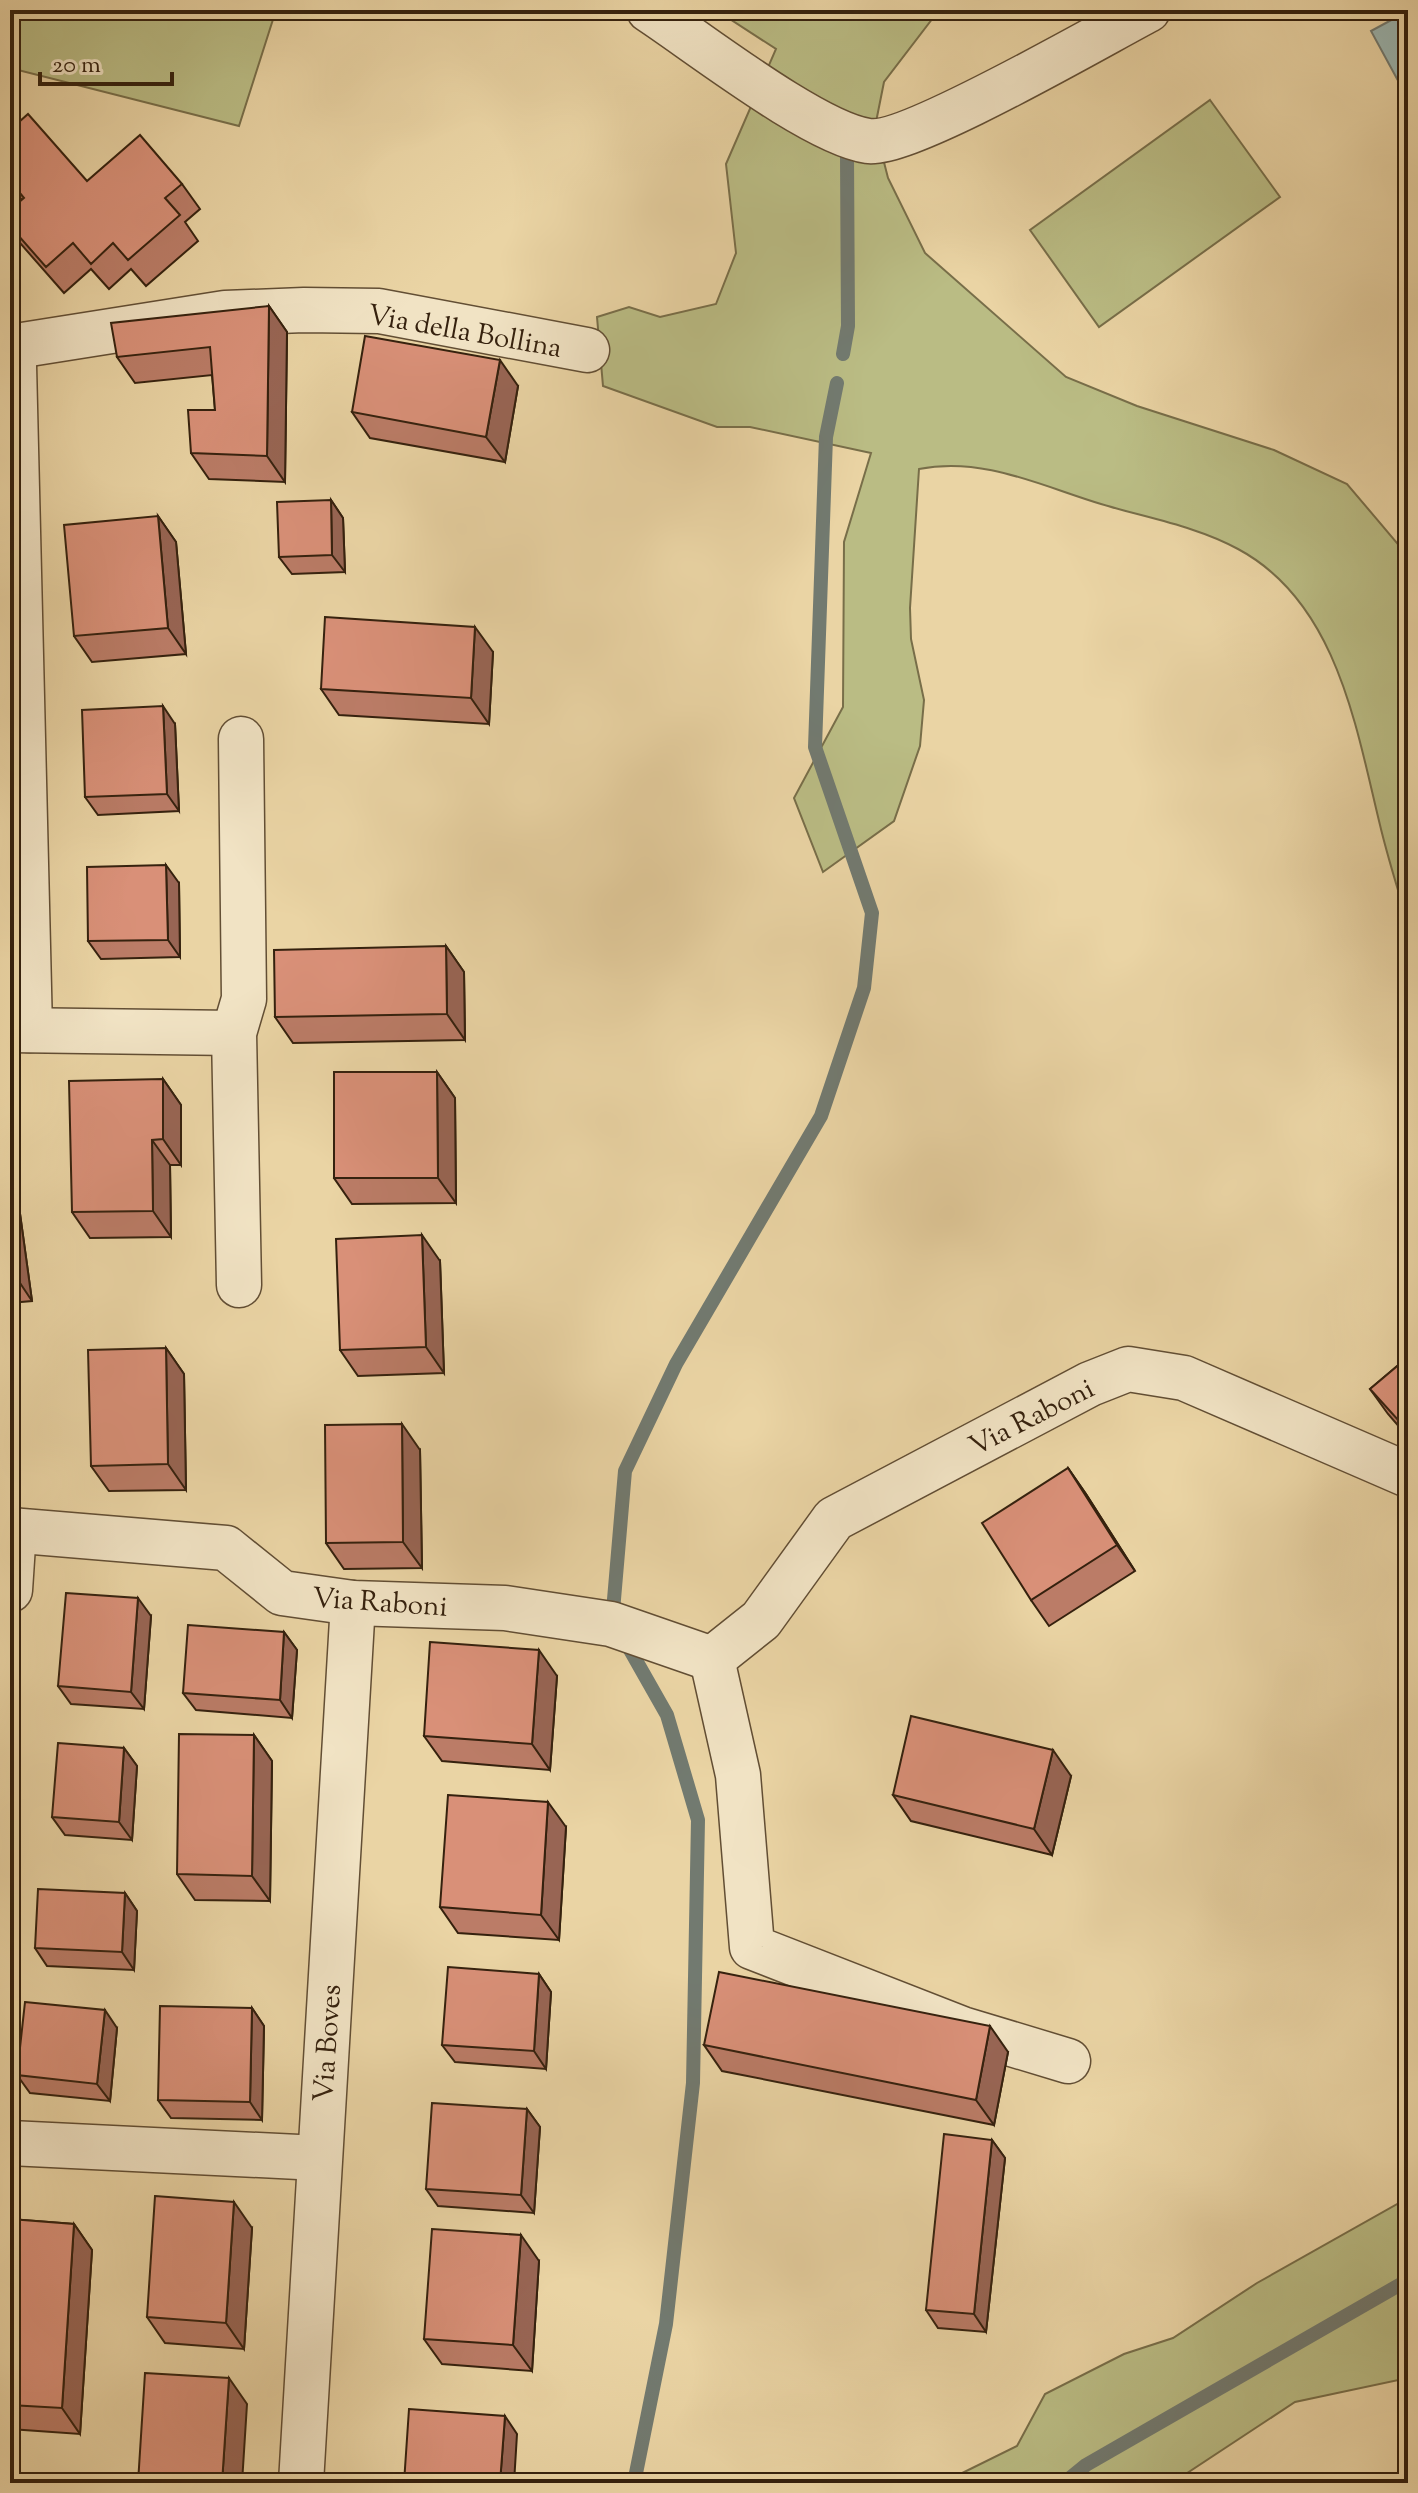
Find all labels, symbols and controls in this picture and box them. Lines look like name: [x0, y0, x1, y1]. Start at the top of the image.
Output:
scale bar: [40, 36, 172, 86]
text: 20 m: [52, 49, 101, 83]
street label: Via della Bollina: [364, 296, 565, 370]
street label: Via Raboni: [963, 1370, 1102, 1467]
street label: Via Raboni: [311, 1579, 449, 1629]
street label: Via Boves: [305, 1983, 353, 2103]

